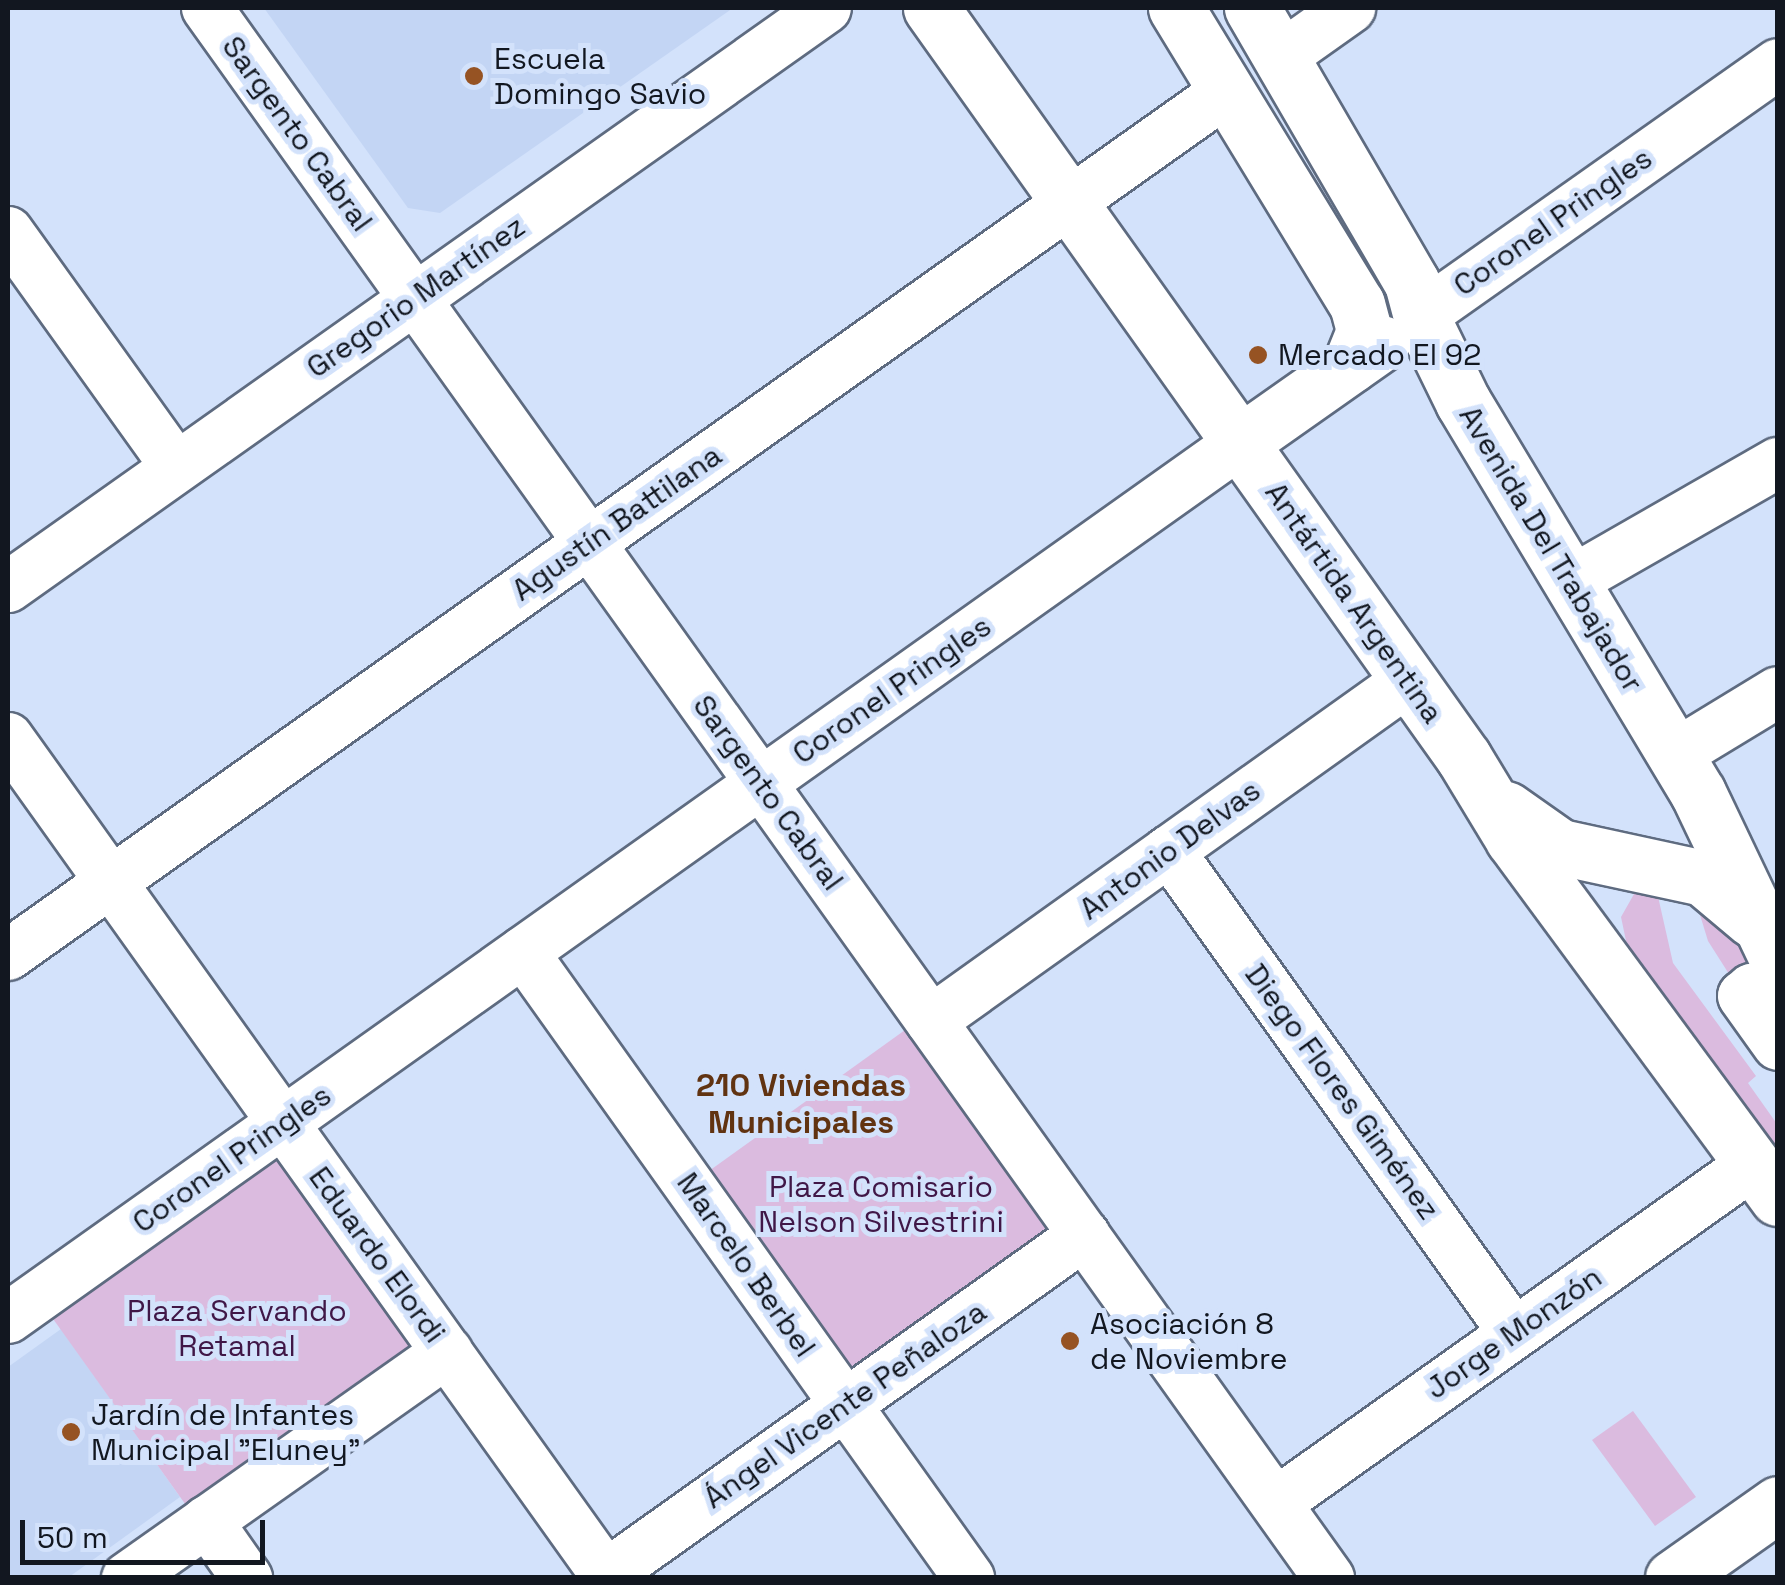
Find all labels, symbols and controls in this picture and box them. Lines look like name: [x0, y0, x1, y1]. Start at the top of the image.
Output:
street label: Sargento Cabral: [214, 30, 380, 238]
place label: Escuela Domingo Savio: [494, 41, 706, 112]
marker: Escuela Domingo Savio: [463, 65, 485, 87]
street label: Coronel Pringles: [1447, 140, 1659, 304]
street label: Gregorio Martínez: [300, 208, 532, 386]
place label: Mercado El 92: [1278, 337, 1481, 373]
marker: Mercado El 92: [1247, 344, 1269, 366]
street label: Avenida Del Trabajador: [1451, 399, 1651, 699]
street label: Agustín Battilana: [505, 437, 729, 609]
street label: Antártida Argentina: [1257, 476, 1451, 730]
street label: Coronel Pringles: [786, 608, 998, 772]
street label: Sargento Cabral: [685, 689, 851, 897]
street label: Antonio Delvas: [1073, 772, 1267, 928]
street label: Diego Flores Giménez: [1237, 957, 1447, 1227]
district label: 210 Viviendas Municipales: [696, 1067, 906, 1142]
street label: Coronel Pringles: [126, 1077, 338, 1241]
street label: Eduardo Elordi: [301, 1160, 453, 1350]
street label: Marcelo Berbel: [669, 1166, 823, 1364]
park label: Plaza Comisario Nelson Silvestrini: [758, 1169, 1004, 1240]
street label: Jorge Monzón: [1419, 1259, 1609, 1407]
park label: Plaza Servando Retamal: [127, 1293, 347, 1364]
street label: Ángel Vicente Peñaloza: [697, 1294, 993, 1516]
place label: Asociación 8 de Noviembre: [1090, 1306, 1288, 1376]
marker: Asociación 8 de Noviembre: [1059, 1330, 1081, 1352]
place label: Jardín de Infantes Municipal "Eluney": [91, 1397, 361, 1468]
marker: Jardín de Infantes Municipal "Eluney": [60, 1421, 82, 1443]
scale bar: [25, 1500, 270, 1562]
text: 50 m: [37, 1518, 108, 1557]

